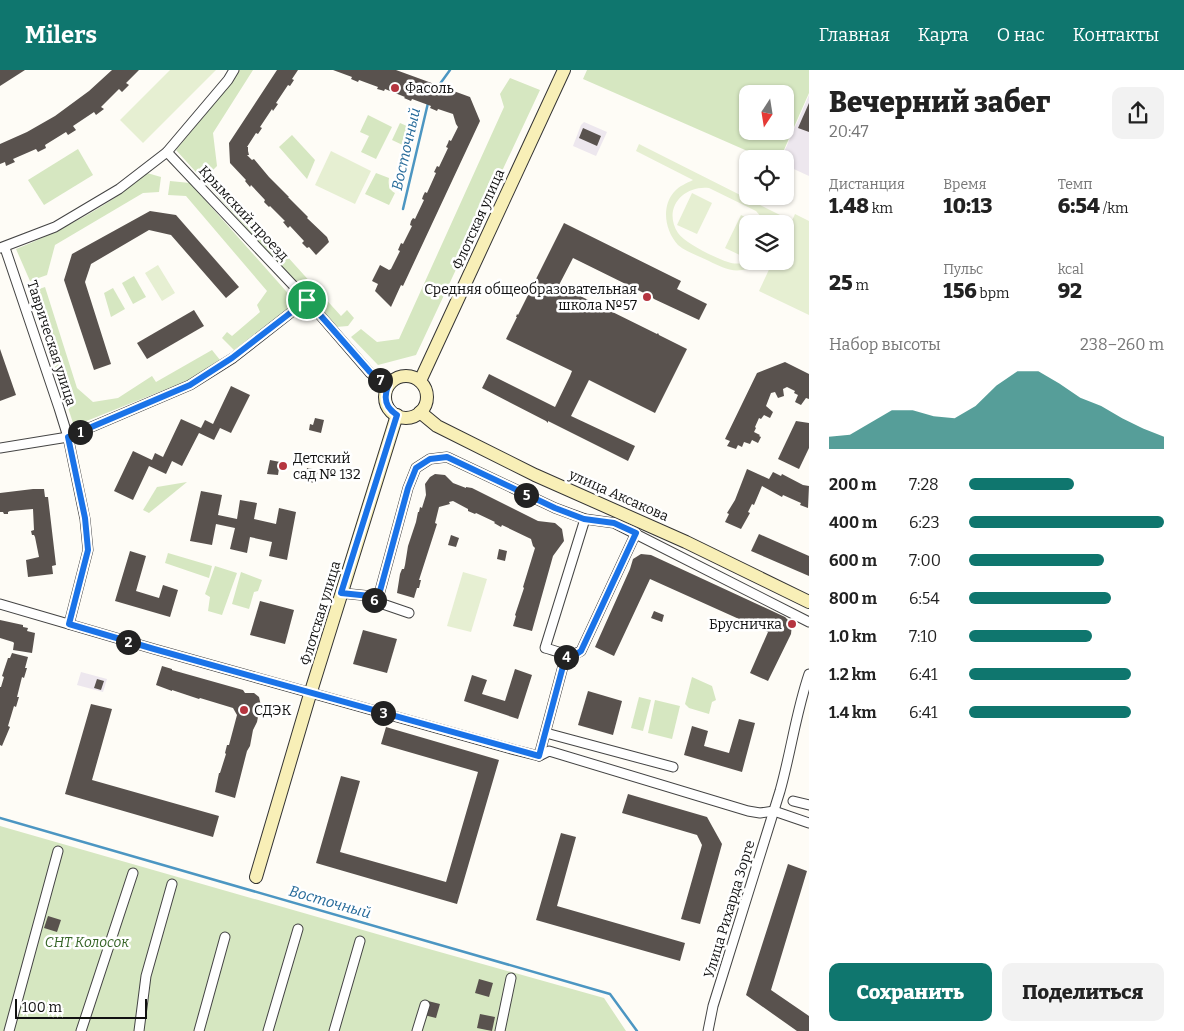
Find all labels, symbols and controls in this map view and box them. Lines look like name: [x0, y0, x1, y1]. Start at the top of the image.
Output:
text: Milers: [25, 21, 97, 49]
text: Главная: [819, 24, 890, 46]
text: Карта: [918, 24, 969, 46]
text: О нас: [997, 24, 1045, 46]
text: Контакты: [1073, 24, 1159, 46]
place label: Фасоль: [405, 80, 454, 97]
marker: Фасоль: [389, 82, 401, 94]
north arrow: [739, 85, 794, 140]
map controls: [739, 85, 794, 270]
text: Вечерний забег: [829, 86, 1050, 119]
button: share: [1112, 87, 1164, 139]
water label: Восточный: [388, 106, 424, 192]
text: 20:47: [829, 122, 869, 141]
button: locate: [739, 150, 794, 205]
street label: Крымский проезд: [195, 162, 293, 265]
street label: Флотская улица: [449, 166, 508, 272]
text: Дистанция: [829, 176, 905, 193]
text: Время: [943, 176, 986, 193]
text: Темп: [1058, 176, 1093, 193]
text: 1.48: [829, 193, 869, 219]
text: 10:13: [943, 193, 993, 219]
text: 6:54: [1058, 193, 1100, 219]
text: km: [869, 200, 893, 217]
text: /km: [1100, 200, 1128, 217]
button: layers: [739, 215, 794, 270]
text: Пульс: [943, 261, 983, 278]
text: kcal: [1058, 261, 1084, 278]
text: 25: [829, 270, 853, 296]
text: m: [853, 277, 869, 294]
street label: Таврическая улица: [23, 278, 80, 408]
text: 156: [943, 278, 977, 304]
text: 92: [1058, 278, 1082, 304]
pin: [286, 279, 328, 321]
place label: Средняя общеобразовательная школа №57: [424, 281, 637, 314]
text: bpm: [977, 285, 1009, 302]
icon: arrive: [293, 286, 321, 314]
marker: Средняя общеобразовательная школа №57: [641, 291, 653, 303]
text: Набор высоты: [829, 335, 941, 354]
text: 238–260 m: [1080, 335, 1164, 354]
pin: 7: [368, 368, 392, 392]
text: 7: [377, 372, 384, 389]
pin: 1: [68, 420, 92, 444]
text: 1: [77, 424, 84, 441]
place label: Детский сад № 132: [293, 450, 361, 483]
marker: Детский сад № 132: [277, 460, 289, 472]
street label: улица Аксакова: [565, 465, 672, 525]
text: 200 m: [829, 475, 876, 494]
text: 7:28: [909, 475, 939, 494]
pin: 5: [514, 482, 538, 508]
text: 5: [523, 487, 530, 504]
text: 400 m: [829, 513, 877, 532]
text: 6:23: [909, 513, 940, 532]
text: 600 m: [829, 551, 877, 570]
text: 7:00: [909, 551, 941, 570]
street label: Флотская улица: [297, 559, 345, 667]
pin: 6: [362, 588, 386, 612]
text: 800 m: [829, 589, 877, 608]
text: 6:54: [909, 589, 940, 608]
text: 6: [370, 592, 379, 609]
place label: Брусничка: [709, 616, 782, 633]
marker: Брусничка: [786, 618, 798, 630]
text: 1.0 km: [829, 627, 877, 646]
text: 7:10: [909, 627, 937, 646]
pin: 2: [116, 630, 140, 654]
text: 2: [125, 634, 132, 651]
pin: 4: [554, 644, 578, 670]
text: 4: [562, 649, 571, 666]
text: 1.2 km: [829, 665, 876, 684]
text: 6:41: [909, 665, 938, 684]
pin: 3: [370, 700, 396, 726]
place label: СДЭК: [254, 702, 291, 719]
text: 1.4 km: [829, 703, 877, 722]
text: 6:41: [909, 703, 938, 722]
marker: СДЭК: [238, 704, 250, 716]
text: 3: [379, 705, 388, 722]
street label: Улица Рихарда Зорге: [700, 838, 759, 980]
water label: Восточный: [287, 882, 373, 922]
park label: СНТ Колосок: [45, 934, 129, 951]
button: Сохранить: [829, 963, 992, 1021]
button: Поделиться: [1002, 963, 1164, 1021]
scale bar: [15, 996, 148, 1019]
text: 100 m: [22, 999, 62, 1016]

